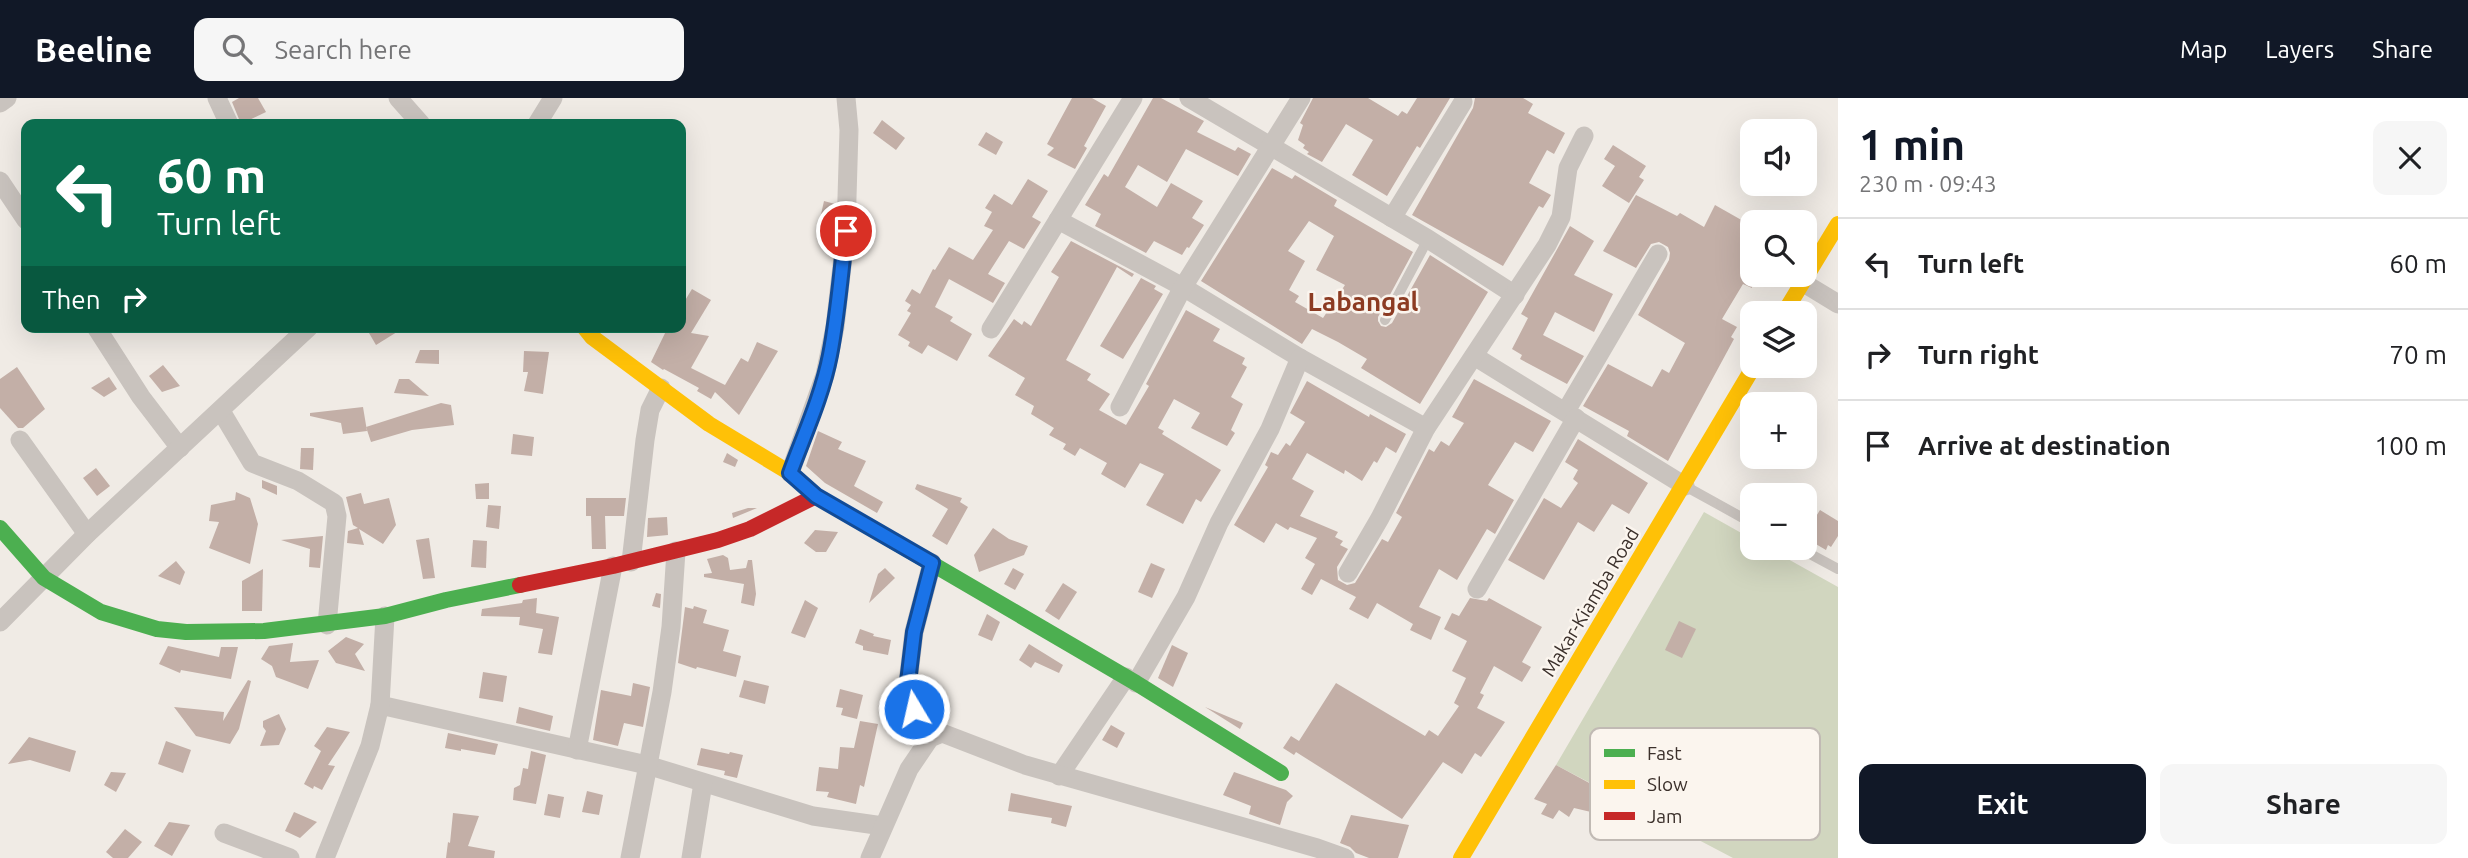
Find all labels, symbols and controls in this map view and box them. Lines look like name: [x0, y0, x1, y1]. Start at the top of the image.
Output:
search box: [194, 18, 684, 81]
icon: search: [218, 30, 256, 68]
text: Beeline: [35, 31, 152, 68]
text: Search here: [274, 35, 412, 64]
text: Map: [2180, 36, 2227, 63]
text: Layers: [2265, 36, 2334, 63]
text: Share: [2372, 36, 2433, 63]
map controls: [1740, 119, 1817, 560]
button: sound: [1740, 119, 1817, 196]
text: 1 min: [1859, 121, 1965, 168]
button: close: [2373, 121, 2447, 195]
icon: left: [42, 147, 133, 238]
text: 60 m: [157, 147, 266, 202]
text: 230 m · 09:43: [1859, 171, 1997, 196]
pin: [816, 201, 876, 261]
text: Turn left: [157, 205, 281, 241]
button: search: [1740, 210, 1817, 287]
icon: arrive: [827, 212, 865, 250]
icon: left: [1859, 245, 1897, 283]
text: Turn left: [1918, 249, 2024, 278]
text: 60 m: [2389, 249, 2447, 278]
icon: right: [115, 280, 153, 318]
text: Then: [42, 285, 101, 314]
district label: Labangal: [1308, 287, 1419, 316]
button: layers: [1740, 301, 1817, 378]
icon: right: [1859, 336, 1897, 374]
text: Turn right: [1918, 340, 2039, 369]
text: 70 m: [2389, 340, 2447, 369]
button: +: [1740, 392, 1817, 469]
icon: arrive: [1859, 427, 1897, 465]
text: Arrive at destination: [1918, 431, 2171, 460]
text: 100 m: [2375, 431, 2447, 460]
button: −: [1740, 483, 1817, 560]
street label: Makar-Kiamba Road: [1537, 524, 1643, 680]
position arrow: [877, 672, 951, 746]
legend: [1590, 728, 1820, 840]
text: Fast: [1647, 742, 1682, 764]
button: Exit: [1859, 764, 2146, 844]
button: Share: [2160, 764, 2447, 844]
text: Slow: [1647, 773, 1688, 795]
text: Jam: [1647, 805, 1683, 827]

